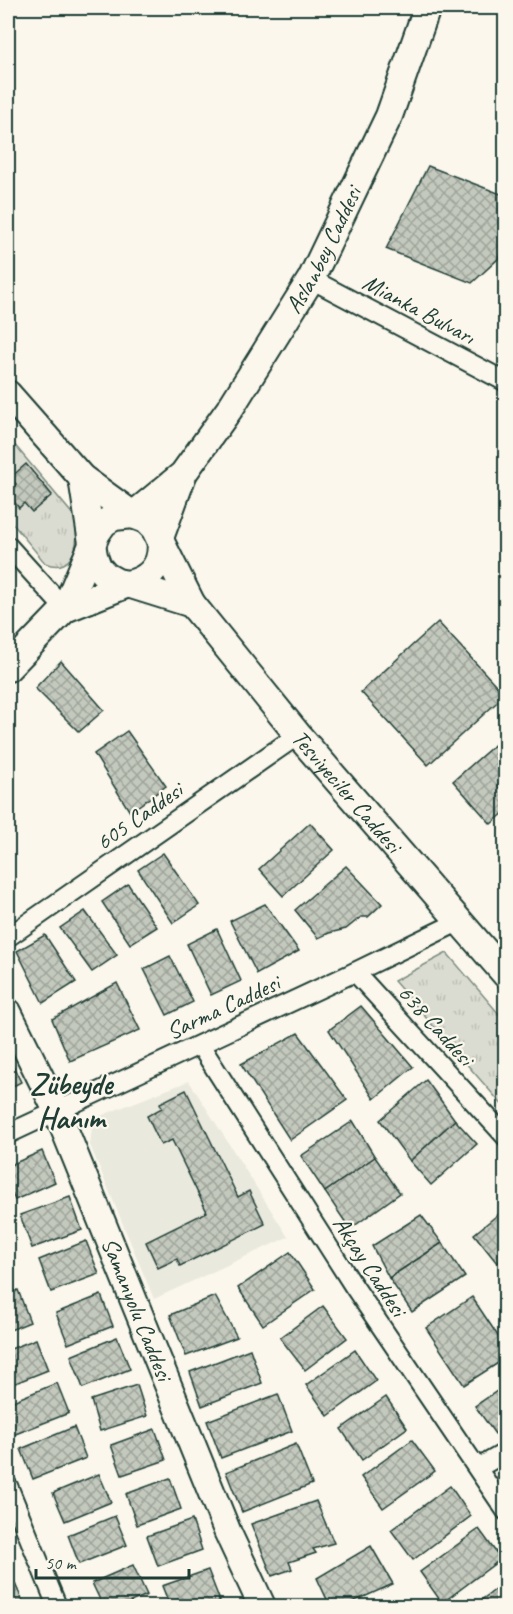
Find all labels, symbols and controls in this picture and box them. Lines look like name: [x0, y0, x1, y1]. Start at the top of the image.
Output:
street label: Aslanbey Caddesi: [278, 180, 369, 319]
street label: Mianka Bulvarı: [358, 267, 482, 352]
street label: Tesviyeciler Caddesi: [285, 723, 410, 861]
street label: 605 Caddesi: [90, 773, 191, 857]
street label: Sarma Caddesi: [162, 967, 287, 1046]
street label: 638 Caddesi: [392, 978, 483, 1075]
district label: Zübeyde Hanım: [30, 1065, 114, 1137]
street label: Akçay Caddesi: [326, 1210, 415, 1324]
street label: Samanyolu Caddesi: [95, 1233, 181, 1387]
scale bar: [36, 1542, 189, 1580]
text: 50 m: [45, 1552, 78, 1574]

